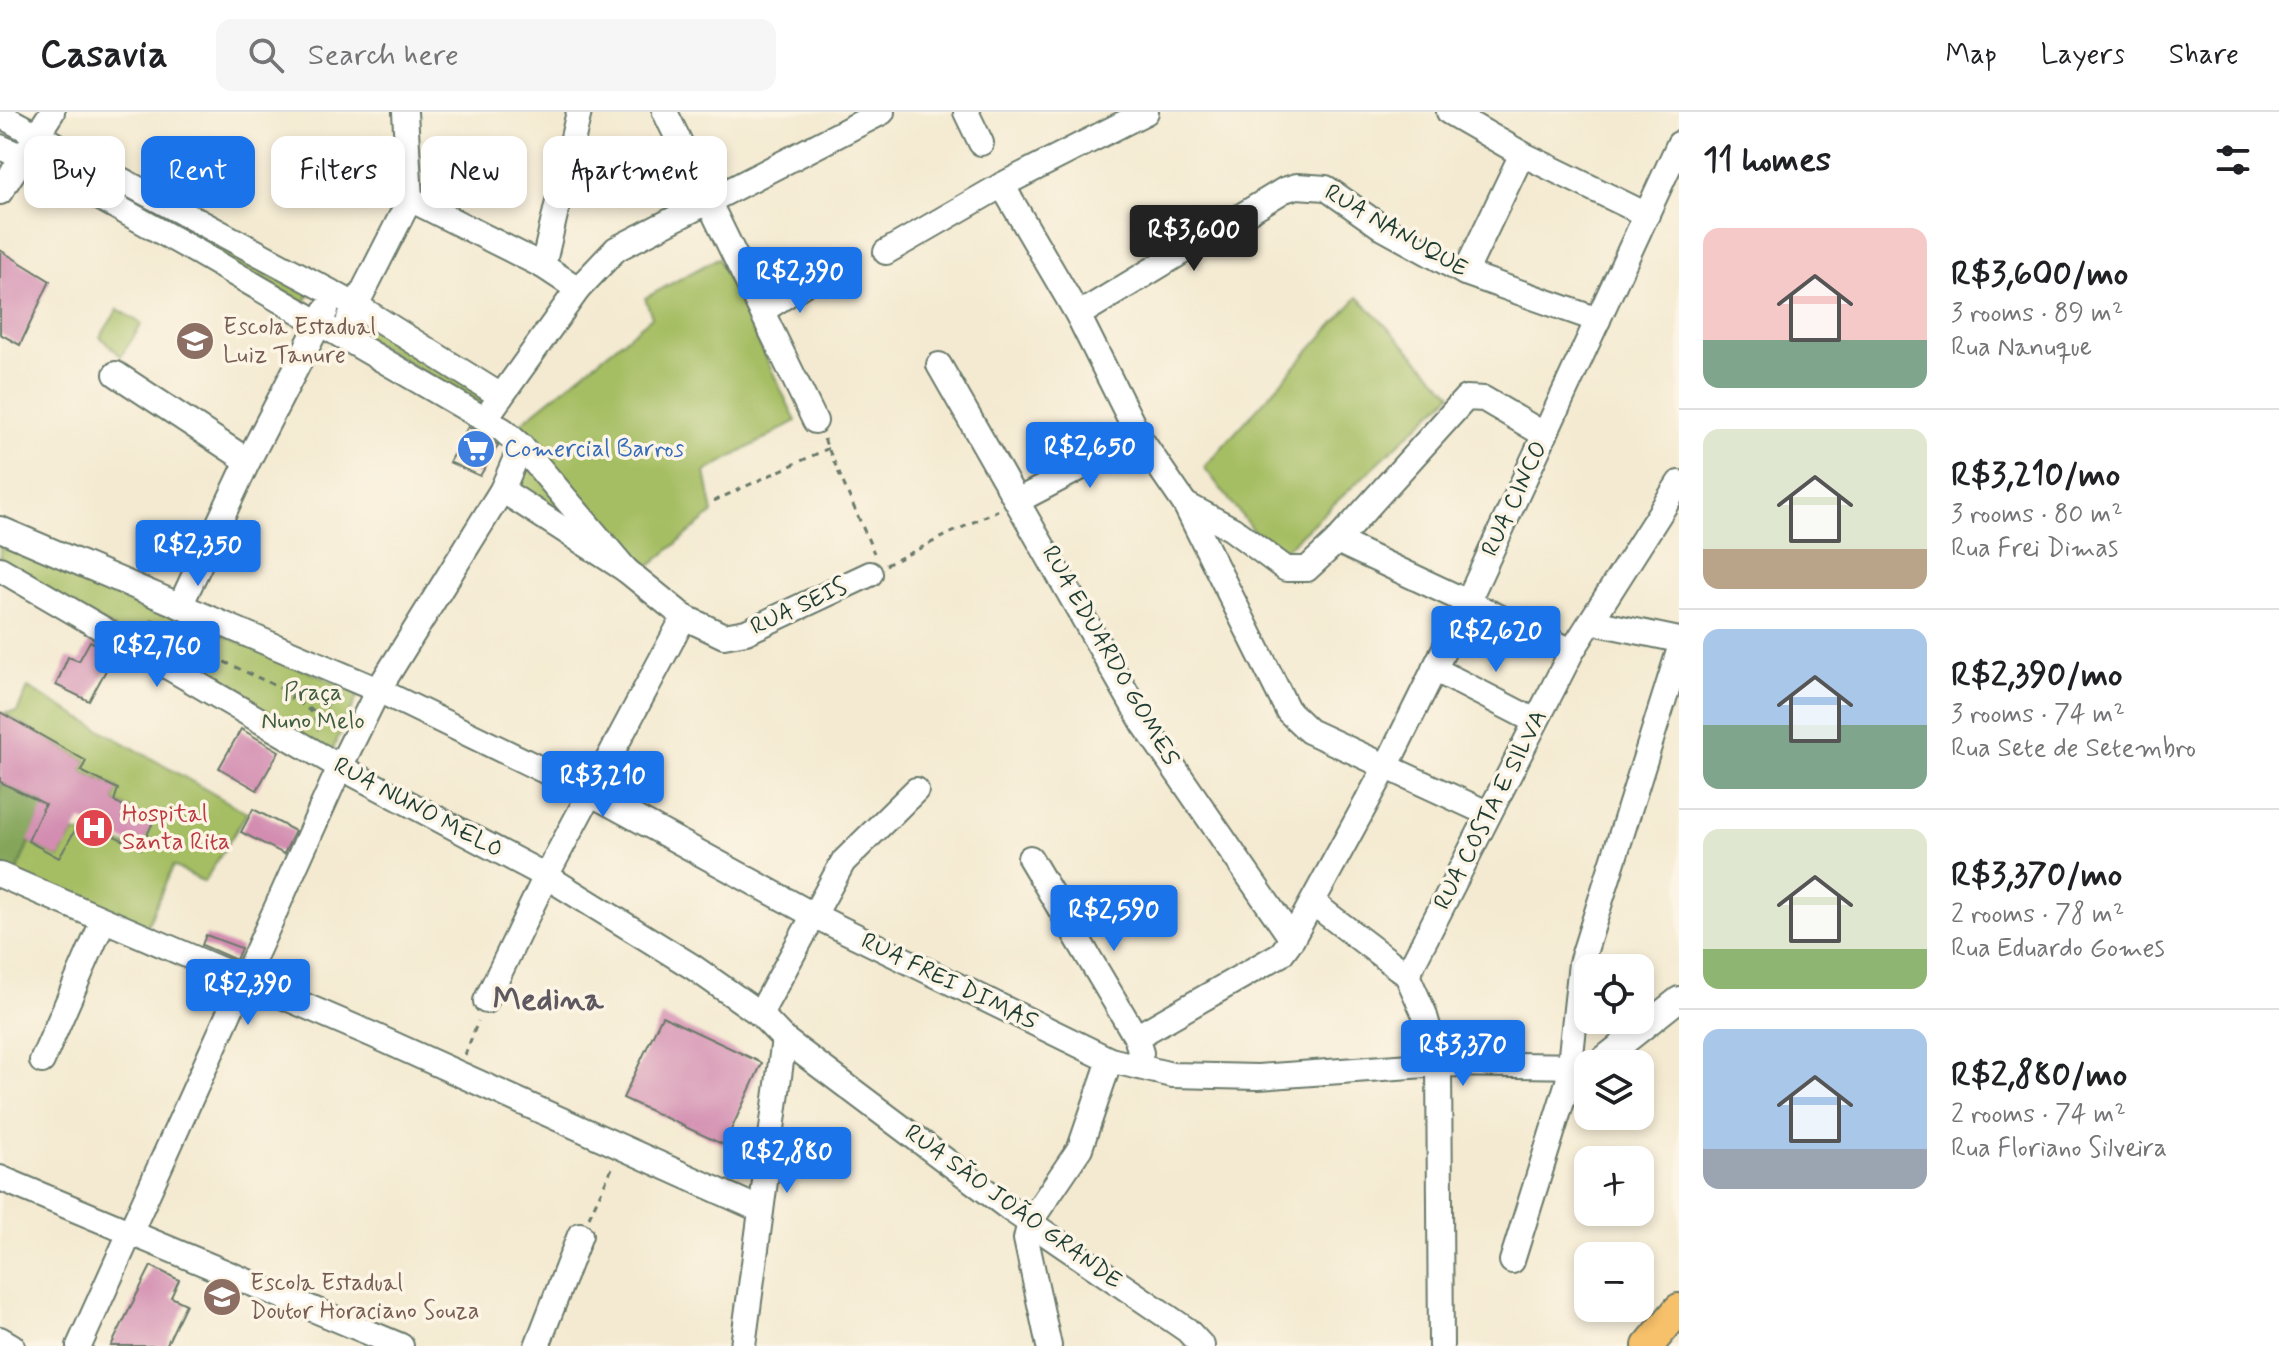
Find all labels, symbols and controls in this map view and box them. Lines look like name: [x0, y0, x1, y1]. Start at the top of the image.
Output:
search box: [216, 19, 776, 91]
text: Casavia: [40, 31, 168, 80]
icon: search: [244, 33, 288, 77]
text: Search here: [308, 36, 459, 75]
text: Map: [1946, 37, 1997, 74]
text: Layers: [2041, 37, 2125, 74]
text: Share: [2169, 37, 2239, 74]
chip: Buy: [24, 136, 125, 208]
chip: Rent: [141, 136, 255, 208]
chip: Filters: [271, 136, 405, 208]
chip: New: [421, 136, 527, 208]
chip: Apartment: [543, 136, 727, 208]
text: 11 homes: [1703, 138, 1831, 183]
icon: filters: [2211, 138, 2255, 182]
street label: RUA NANUQUE: [1319, 177, 1473, 285]
pin: R$3,600: [1120, 205, 1268, 273]
text: R$3,600: [1148, 214, 1240, 248]
pin: R$2,390: [726, 247, 874, 315]
text: R$3,600/mo: [1951, 252, 2128, 297]
text: R$2,390: [756, 256, 844, 290]
icon: home: [1767, 260, 1863, 356]
text: 3 rooms · 89 m²: [1951, 297, 2123, 331]
place label: Escola Estadual Luiz Tanure: [223, 312, 376, 371]
school or university icon: Escola Estadual Luiz Tanure: [174, 320, 216, 362]
text: Rua Nanuque: [1951, 331, 2092, 365]
pin: R$2,650: [1016, 422, 1164, 490]
supermarket icon: Comercial Barros: [455, 428, 497, 470]
text: R$2,650: [1044, 431, 1136, 465]
place label: Comercial Barros: [504, 434, 685, 465]
street label: RUA CINCO: [1475, 436, 1555, 562]
text: R$3,210/mo: [1951, 453, 2120, 498]
icon: home: [1767, 461, 1863, 557]
text: 3 rooms · 80 m²: [1951, 498, 2123, 532]
pin: R$2,350: [124, 520, 272, 588]
text: R$2,350: [154, 529, 242, 563]
text: Rua Frei Dimas: [1951, 532, 2118, 566]
street label: RUA EDUARDO GOMES: [1034, 540, 1186, 772]
street label: RUA SEIS: [746, 571, 852, 643]
pin: R$2,620: [1422, 606, 1570, 674]
text: R$2,620: [1449, 615, 1543, 649]
pin: R$2,760: [83, 621, 231, 689]
text: R$2,760: [113, 630, 201, 664]
text: R$2,390/mo: [1951, 653, 2123, 698]
icon: home: [1767, 661, 1863, 757]
park label: Praça Nuno Melo: [261, 678, 365, 737]
text: 3 rooms · 74 m²: [1951, 698, 2125, 732]
street label: RUA COSTA E SILVA: [1427, 705, 1555, 915]
text: Rua Sete de Setembro: [1951, 732, 2196, 766]
street label: RUA NUNO MELO: [328, 750, 508, 866]
pin: R$3,210: [529, 751, 677, 819]
text: R$3,210: [560, 760, 646, 794]
place label: Hospital Santa Rita: [122, 799, 230, 858]
hospital icon: Hospital Santa Rita: [73, 807, 115, 849]
text: R$3,370/mo: [1951, 853, 2122, 898]
icon: home: [1767, 861, 1863, 957]
pin: R$2,590: [1040, 885, 1188, 953]
text: R$2,590: [1069, 894, 1159, 928]
text: 2 rooms · 78 m²: [1951, 898, 2124, 932]
street label: RUA FREI DIMAS: [856, 926, 1042, 1038]
text: Rua Eduardo Gomes: [1951, 932, 2165, 966]
map controls: [1574, 954, 1654, 1322]
button: locate: [1574, 954, 1654, 1034]
pin: R$2,390: [174, 959, 322, 1027]
text: R$2,390: [204, 968, 292, 1002]
district label: Medina: [493, 979, 604, 1021]
pin: R$3,370: [1389, 1020, 1537, 1088]
text: R$3,370: [1419, 1029, 1507, 1063]
button: layers: [1574, 1050, 1654, 1130]
text: R$2,880/mo: [1951, 1053, 2127, 1098]
icon: home: [1767, 1061, 1863, 1157]
text: 2 rooms · 74 m²: [1951, 1098, 2126, 1132]
street label: RUA SÃO JOÃO GRANDE: [898, 1118, 1128, 1296]
pin: R$2,880: [713, 1127, 861, 1195]
text: Rua Floriano Silveira: [1951, 1132, 2167, 1166]
text: R$2,880: [741, 1136, 833, 1170]
button: +: [1574, 1146, 1654, 1226]
button: −: [1574, 1242, 1654, 1322]
place label: Escola Estadual Doutor Horaciano Souza: [250, 1268, 480, 1327]
school or university icon: Escola Estadual Doutor Horaciano Souza: [201, 1276, 243, 1318]

